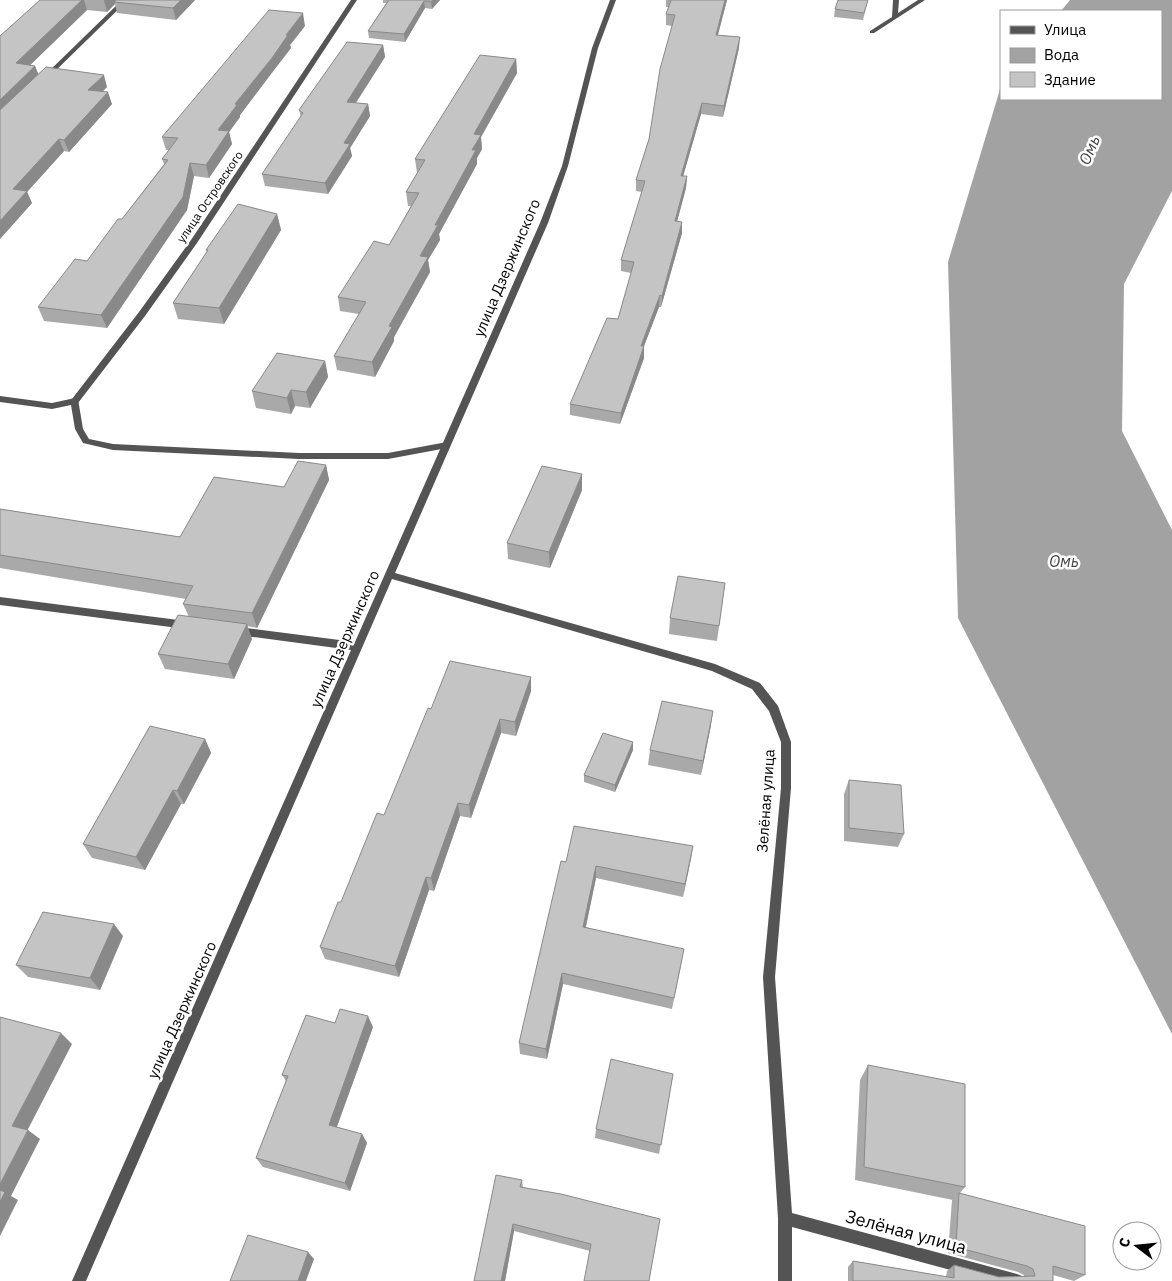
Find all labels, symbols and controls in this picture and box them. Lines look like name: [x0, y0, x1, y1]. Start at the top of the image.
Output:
legend: [1000, 10, 1162, 100]
text: Улица: [1044, 20, 1086, 39]
text: Вода: [1044, 45, 1079, 64]
text: Здание: [1044, 70, 1096, 89]
water label: Омь: [1074, 132, 1104, 168]
street label: улица Островского: [173, 148, 246, 246]
street label: улица Дзержинского: [469, 196, 544, 340]
water label: Омь: [1049, 551, 1079, 571]
street label: улица Дзержинского: [306, 567, 383, 710]
street label: Зелёная улица: [752, 749, 779, 853]
street label: улица Дзержинского: [143, 938, 220, 1081]
street label: Зелёная улица: [843, 1204, 970, 1259]
north arrow: [1112, 1221, 1162, 1271]
text: С: [1115, 1236, 1134, 1249]

